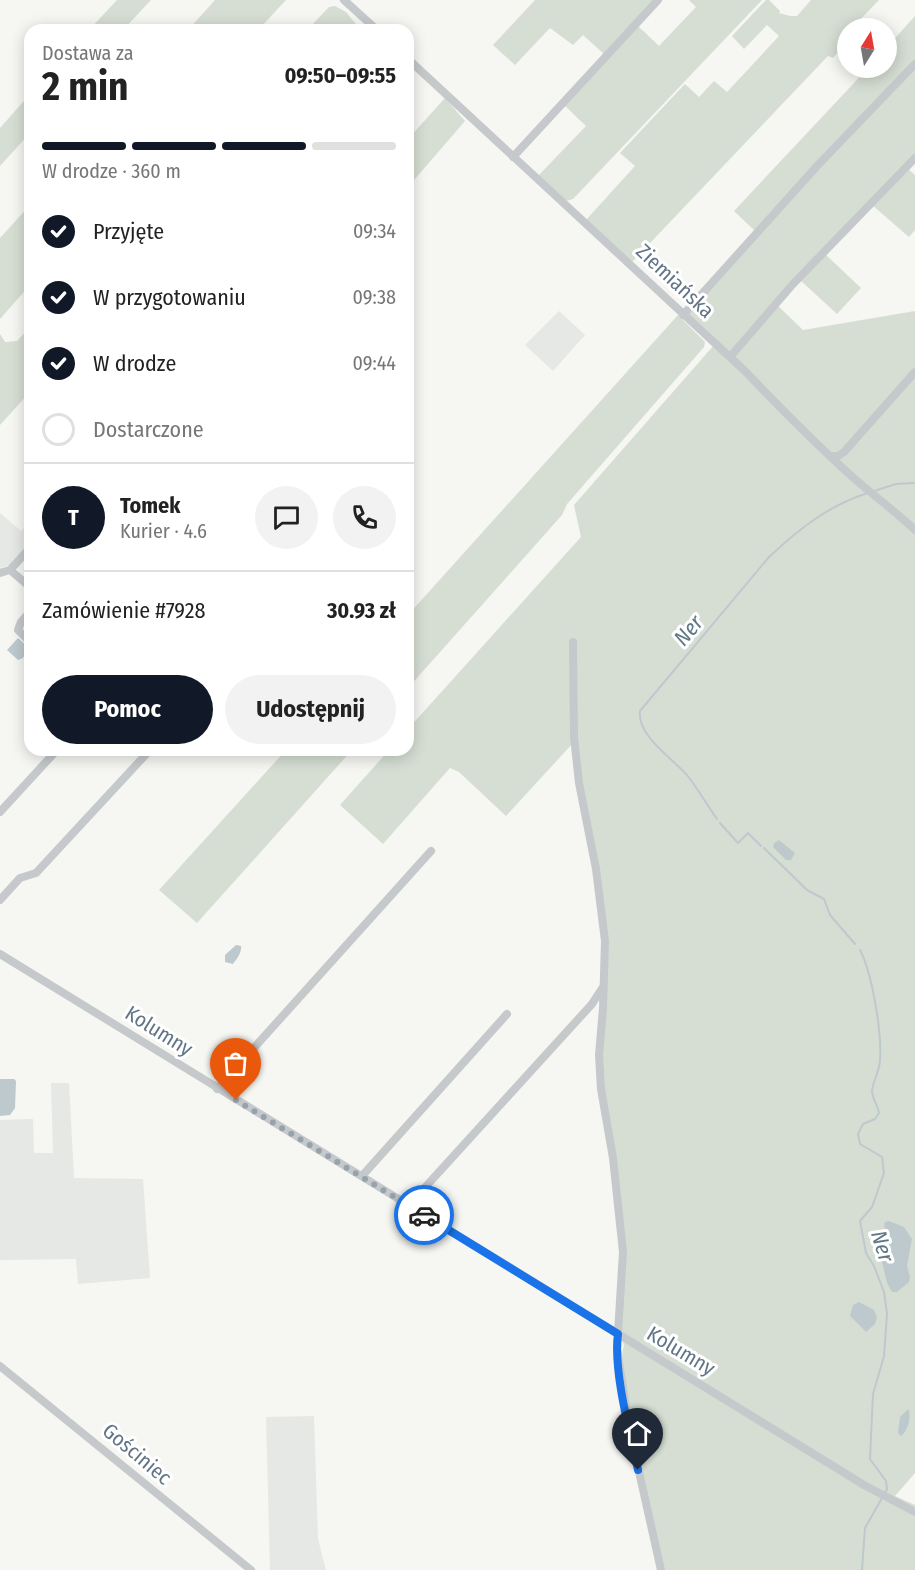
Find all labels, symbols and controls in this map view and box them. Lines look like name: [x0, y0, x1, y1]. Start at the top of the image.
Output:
north arrow: [837, 18, 897, 78]
map controls: [837, 18, 897, 78]
text: Dostawa za: [42, 41, 134, 65]
text: 09:50–09:55: [284, 62, 396, 89]
text: 2 min: [42, 64, 128, 110]
text: W drodze · 360 m: [42, 159, 181, 183]
icon: check: [42, 215, 75, 248]
text: Przyjęte: [93, 218, 164, 245]
text: 09:34: [353, 219, 396, 243]
street label: Ziemiańska: [631, 238, 719, 324]
icon: check: [42, 281, 75, 314]
text: W przygotowaniu: [93, 284, 246, 311]
text: 09:38: [353, 285, 396, 309]
icon: check: [42, 347, 75, 380]
text: W drodze: [93, 350, 176, 377]
text: 09:44: [353, 351, 396, 375]
text: Dostarczone: [93, 416, 204, 443]
button: chat: [255, 486, 318, 549]
button: phone: [333, 486, 396, 549]
text: Tomek: [120, 492, 180, 519]
text: T: [68, 504, 79, 531]
text: Kurier · 4.6: [120, 519, 207, 543]
text: Zamówienie #7928: [42, 597, 205, 624]
text: 30.93 zł: [327, 597, 396, 624]
water label: Ner: [668, 609, 710, 651]
button: Pomoc: [42, 675, 213, 744]
button: Udostępnij: [225, 675, 396, 744]
street label: Kolumny: [120, 1000, 198, 1062]
pin: [210, 1038, 261, 1100]
icon: bag: [219, 1047, 252, 1080]
courier: [394, 1185, 454, 1245]
icon: car: [408, 1199, 441, 1232]
water label: Ner: [865, 1227, 900, 1266]
street label: Kolumny: [642, 1321, 720, 1382]
pin: [612, 1408, 663, 1470]
icon: home: [621, 1417, 654, 1450]
street label: Gościniec: [97, 1418, 177, 1490]

